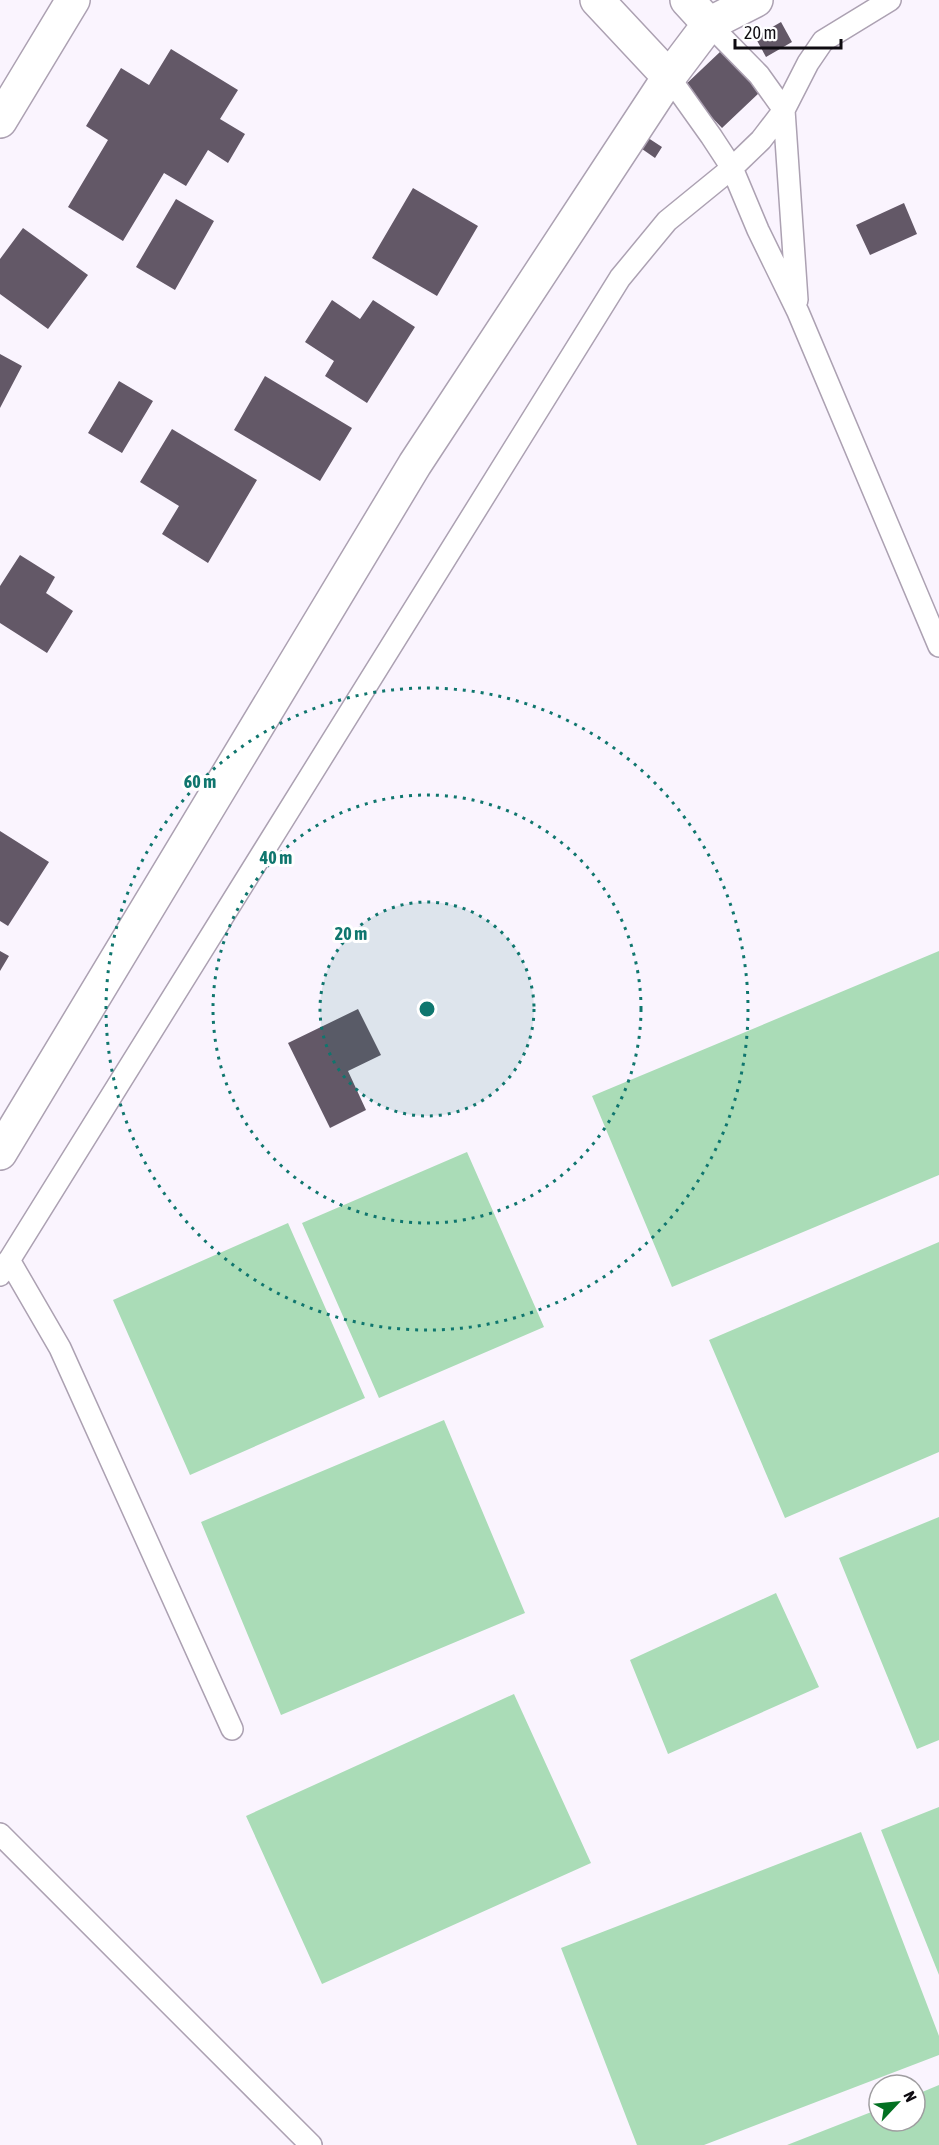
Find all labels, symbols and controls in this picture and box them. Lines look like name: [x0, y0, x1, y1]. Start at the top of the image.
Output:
scale bar: [735, 12, 842, 50]
text: 20 m: [744, 22, 776, 43]
text: 60 m: [184, 771, 216, 792]
text: 40 m: [259, 847, 292, 868]
text: 20 m: [335, 923, 367, 944]
centre of rings: [417, 999, 437, 1019]
north arrow: [867, 2073, 927, 2133]
text: N: [900, 2088, 921, 2105]

